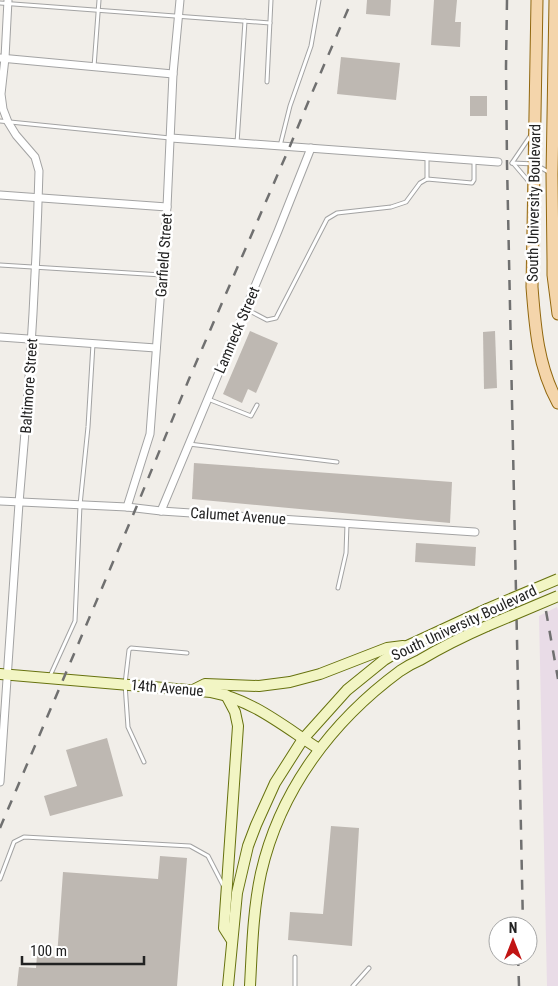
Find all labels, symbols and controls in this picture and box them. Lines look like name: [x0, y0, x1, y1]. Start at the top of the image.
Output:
street label: South University Boulevard: [524, 124, 544, 282]
street label: Garfield Street: [152, 212, 176, 298]
street label: Lamneck Street: [211, 284, 263, 376]
street label: Baltimore Street: [17, 338, 41, 434]
street label: Calumet Avenue: [190, 504, 286, 528]
street label: South University Boulevard: [389, 581, 539, 665]
street label: 14th Avenue: [130, 676, 204, 700]
north arrow: [488, 916, 538, 966]
text: N: [509, 920, 517, 936]
scale bar: [22, 934, 145, 966]
text: 100 m: [30, 942, 67, 960]

